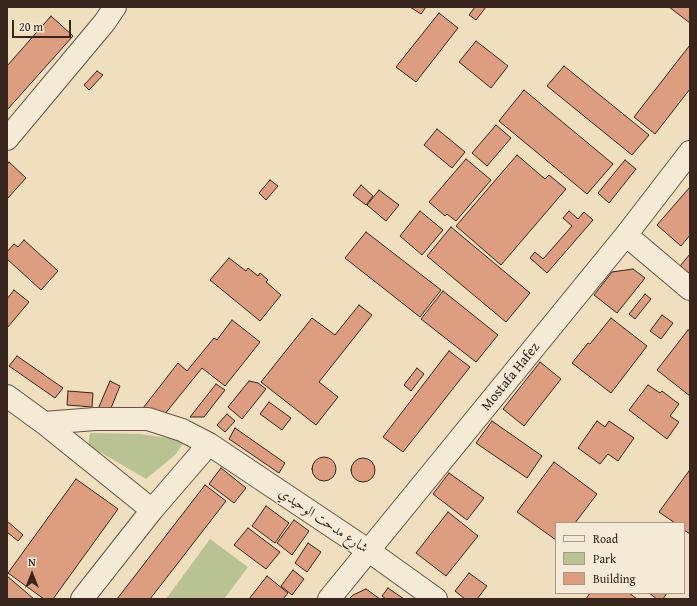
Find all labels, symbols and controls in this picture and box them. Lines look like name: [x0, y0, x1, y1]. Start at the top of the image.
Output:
scale bar: [14, 12, 73, 38]
text: 20 m: [19, 18, 43, 35]
street label: Mostafa Hafez: [478, 339, 544, 415]
street label: شارع مدحت الوحيدي: [275, 485, 371, 557]
legend: [555, 522, 685, 594]
text: Road: [593, 530, 618, 547]
text: Park: [593, 550, 616, 567]
north arrow: [12, 554, 52, 594]
text: N: [28, 554, 36, 570]
text: Building: [593, 570, 636, 587]

